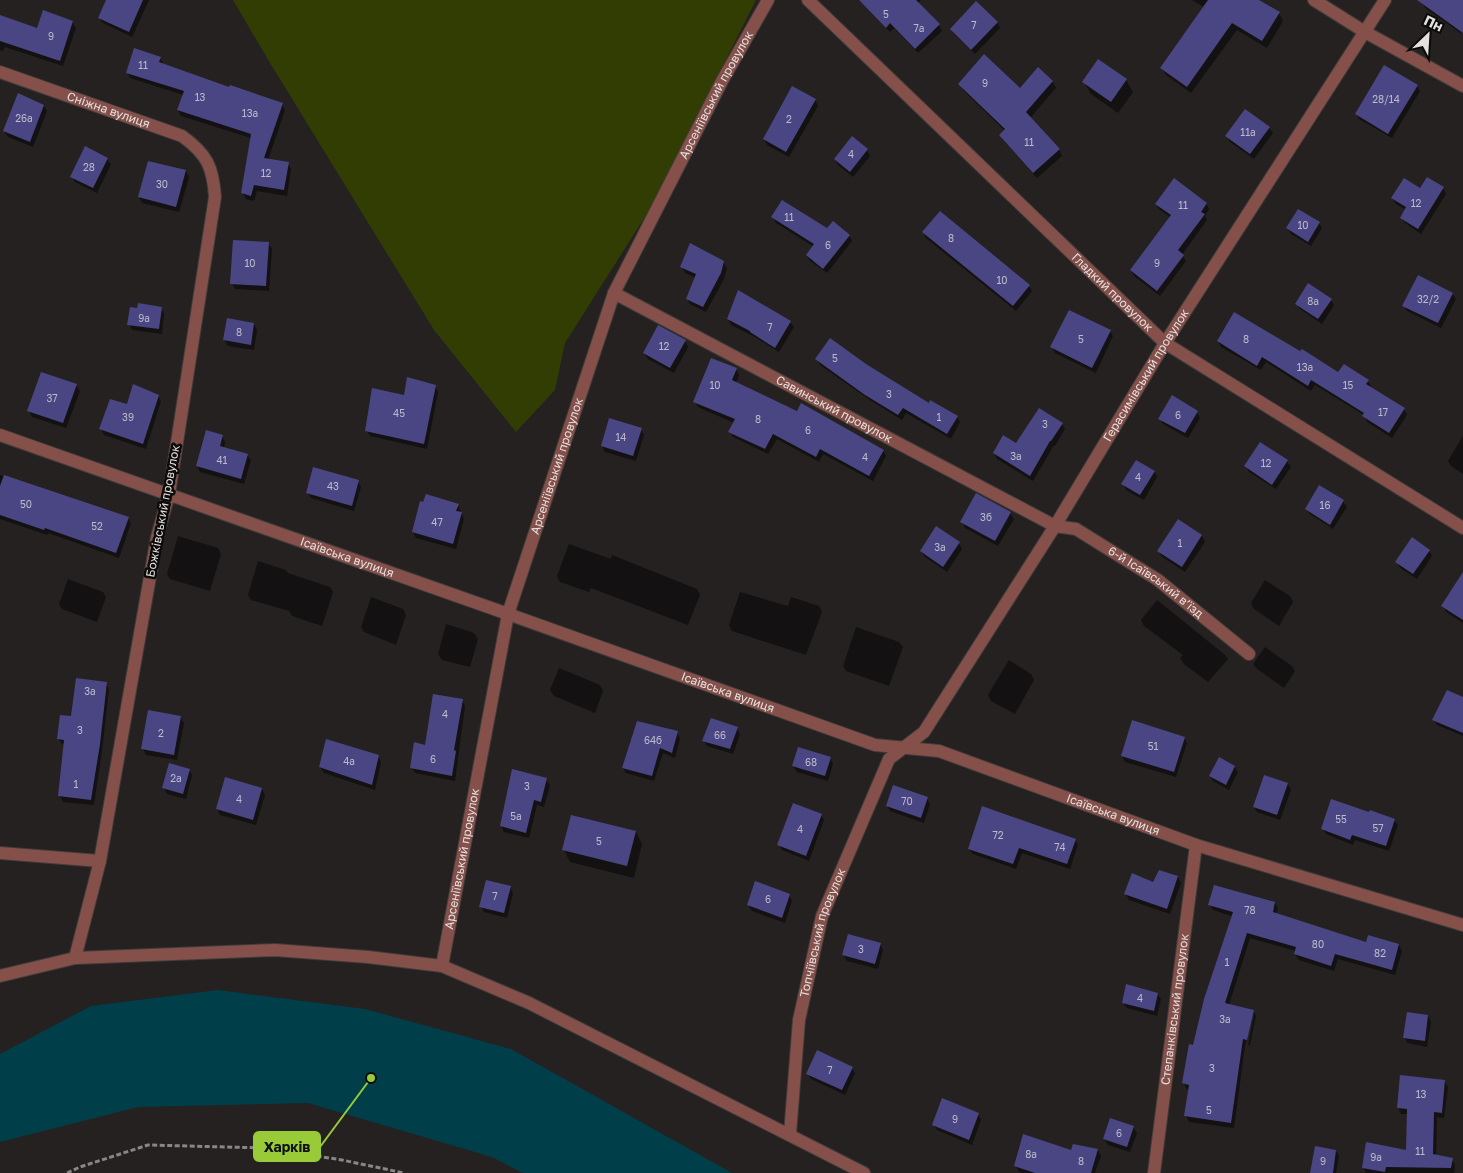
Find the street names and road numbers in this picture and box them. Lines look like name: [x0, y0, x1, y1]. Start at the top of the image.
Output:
street label: Арсеніївський провулок: [676, 28, 756, 161]
street label: Сніжна вулиця: [65, 88, 152, 131]
street label: Гладкий провулок: [1069, 250, 1157, 335]
street label: Герасимівський провулок: [1100, 306, 1192, 444]
street label: Савинський провулок: [774, 372, 895, 446]
street label: Арсеніївський провулок: [527, 395, 586, 536]
street label: Божківський провулок: [142, 443, 183, 578]
street label: Ісаївська вулиця: [298, 533, 396, 580]
street label: 6-й Ісаївський в’їзд: [1106, 543, 1207, 621]
street label: Ісаївська вулиця: [679, 668, 777, 716]
street label: Арсеніївський провулок: [441, 787, 482, 930]
street label: Ісаївська вулиця: [1065, 790, 1162, 838]
street label: Топчіївський провулок: [796, 866, 849, 999]
street label: Степанківський провулок: [1157, 933, 1192, 1086]

